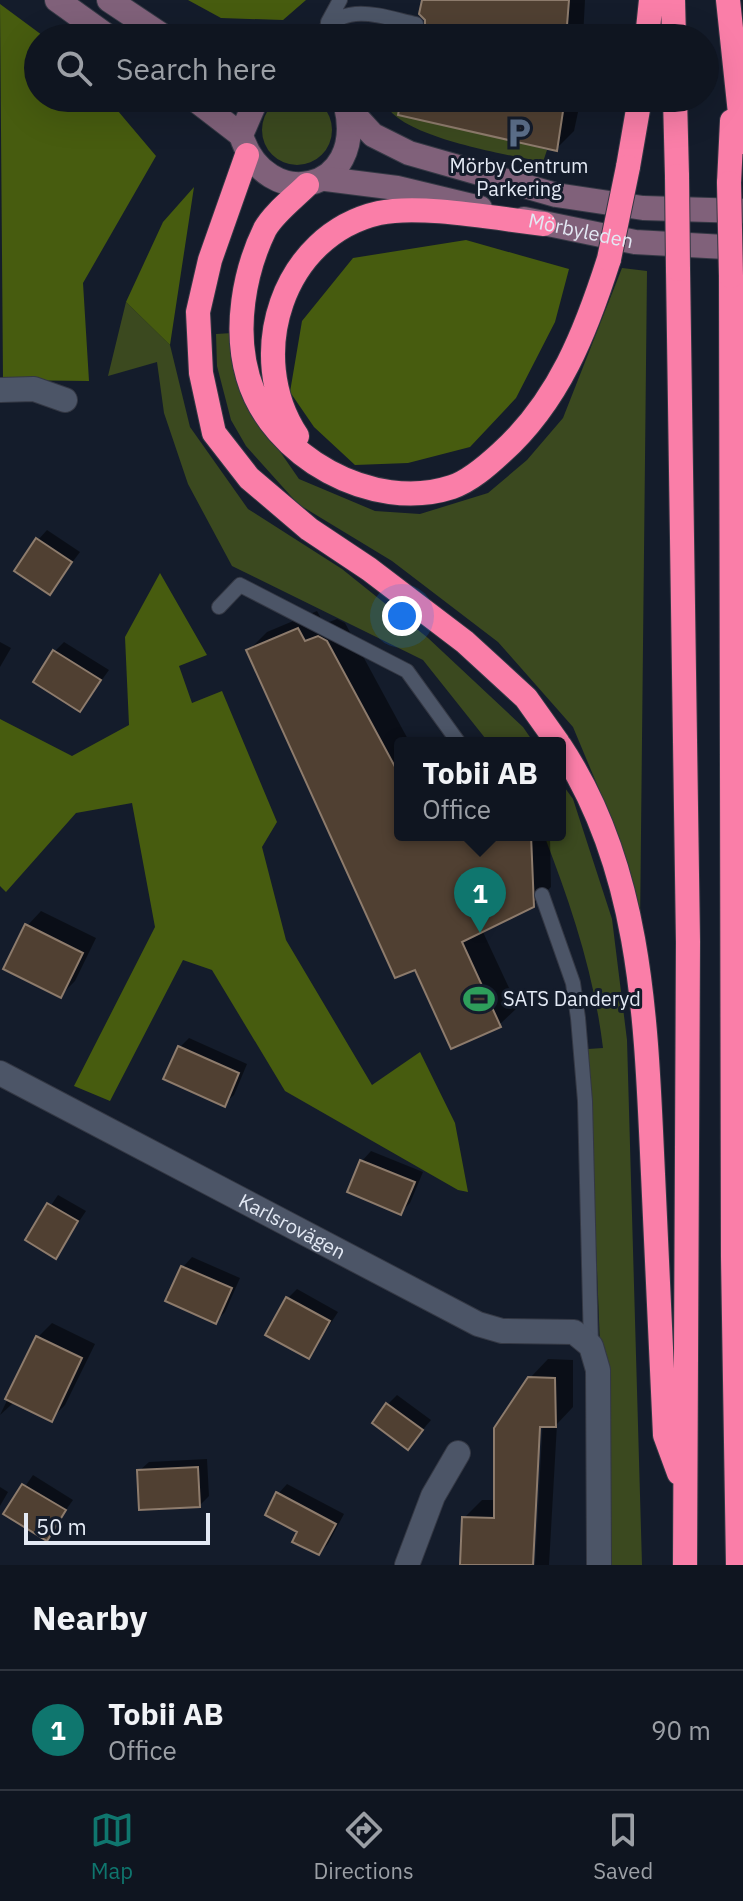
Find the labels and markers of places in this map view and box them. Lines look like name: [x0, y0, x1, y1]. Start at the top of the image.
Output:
parking icon: Mörby Centrum Parkering: [502, 116, 536, 150]
place label: Mörby Centrum Parkering: [450, 152, 588, 202]
pin: 1: [454, 867, 506, 933]
sports icon: SATS Danderyd: [462, 982, 496, 1016]
place label: SATS Danderyd: [503, 985, 641, 1012]

